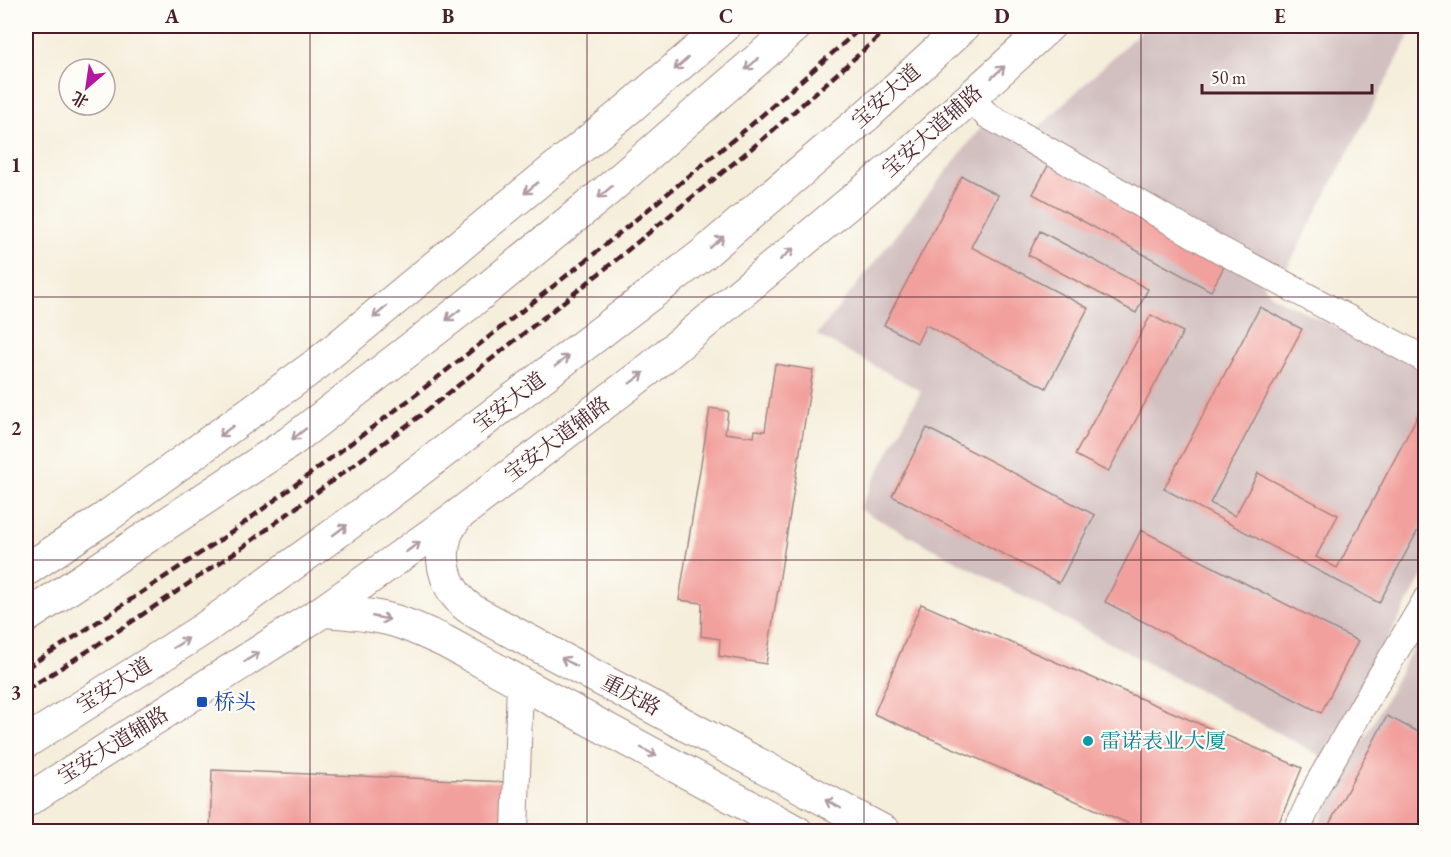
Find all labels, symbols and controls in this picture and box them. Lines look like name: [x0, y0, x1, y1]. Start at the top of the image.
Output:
text: A: [164, 3, 180, 29]
text: B: [442, 3, 454, 29]
text: C: [719, 3, 733, 29]
text: D: [994, 3, 1010, 29]
text: E: [1274, 3, 1286, 29]
north arrow: [57, 57, 117, 117]
one-way arrow: [674, 57, 689, 71]
one-way arrow: [745, 57, 760, 71]
street label: 宝安大道: [845, 57, 926, 134]
scale bar: [1202, 57, 1372, 95]
one-way arrow: [991, 65, 1006, 79]
text: 50 m: [1211, 66, 1246, 89]
street label: 宝安大道辅路: [876, 78, 988, 183]
text: 北: [68, 87, 92, 113]
text: 1: [11, 152, 21, 178]
one-way arrow: [523, 182, 539, 195]
one-way arrow: [597, 185, 613, 198]
one-way arrow: [709, 235, 724, 249]
one-way arrow: [779, 247, 794, 261]
one-way arrow: [373, 305, 388, 319]
one-way arrow: [446, 309, 462, 321]
one-way arrow: [554, 354, 570, 367]
street label: 宝安大道: [467, 366, 550, 438]
one-way arrow: [629, 372, 645, 385]
street label: 宝安大道辅路: [498, 390, 615, 487]
text: 2: [11, 415, 22, 441]
one-way arrow: [218, 425, 234, 437]
one-way arrow: [292, 428, 308, 441]
one-way arrow: [332, 524, 348, 536]
one-way arrow: [405, 541, 421, 553]
one-way arrow: [371, 613, 390, 624]
one-way arrow: [172, 636, 189, 648]
one-way arrow: [243, 650, 260, 662]
street label: 宝安大道: [71, 651, 157, 718]
one-way arrow: [561, 656, 578, 668]
street label: 重庆路: [597, 668, 665, 721]
text: 3: [11, 679, 21, 705]
place label: 桥头: [214, 688, 256, 715]
marker: 桥头: [195, 695, 209, 709]
street label: 宝安大道辅路: [52, 700, 173, 789]
place label: 雷诺表业大厦: [1100, 727, 1226, 754]
marker: 雷诺表业大厦: [1081, 734, 1095, 748]
one-way arrow: [639, 747, 657, 758]
one-way arrow: [825, 798, 843, 809]

